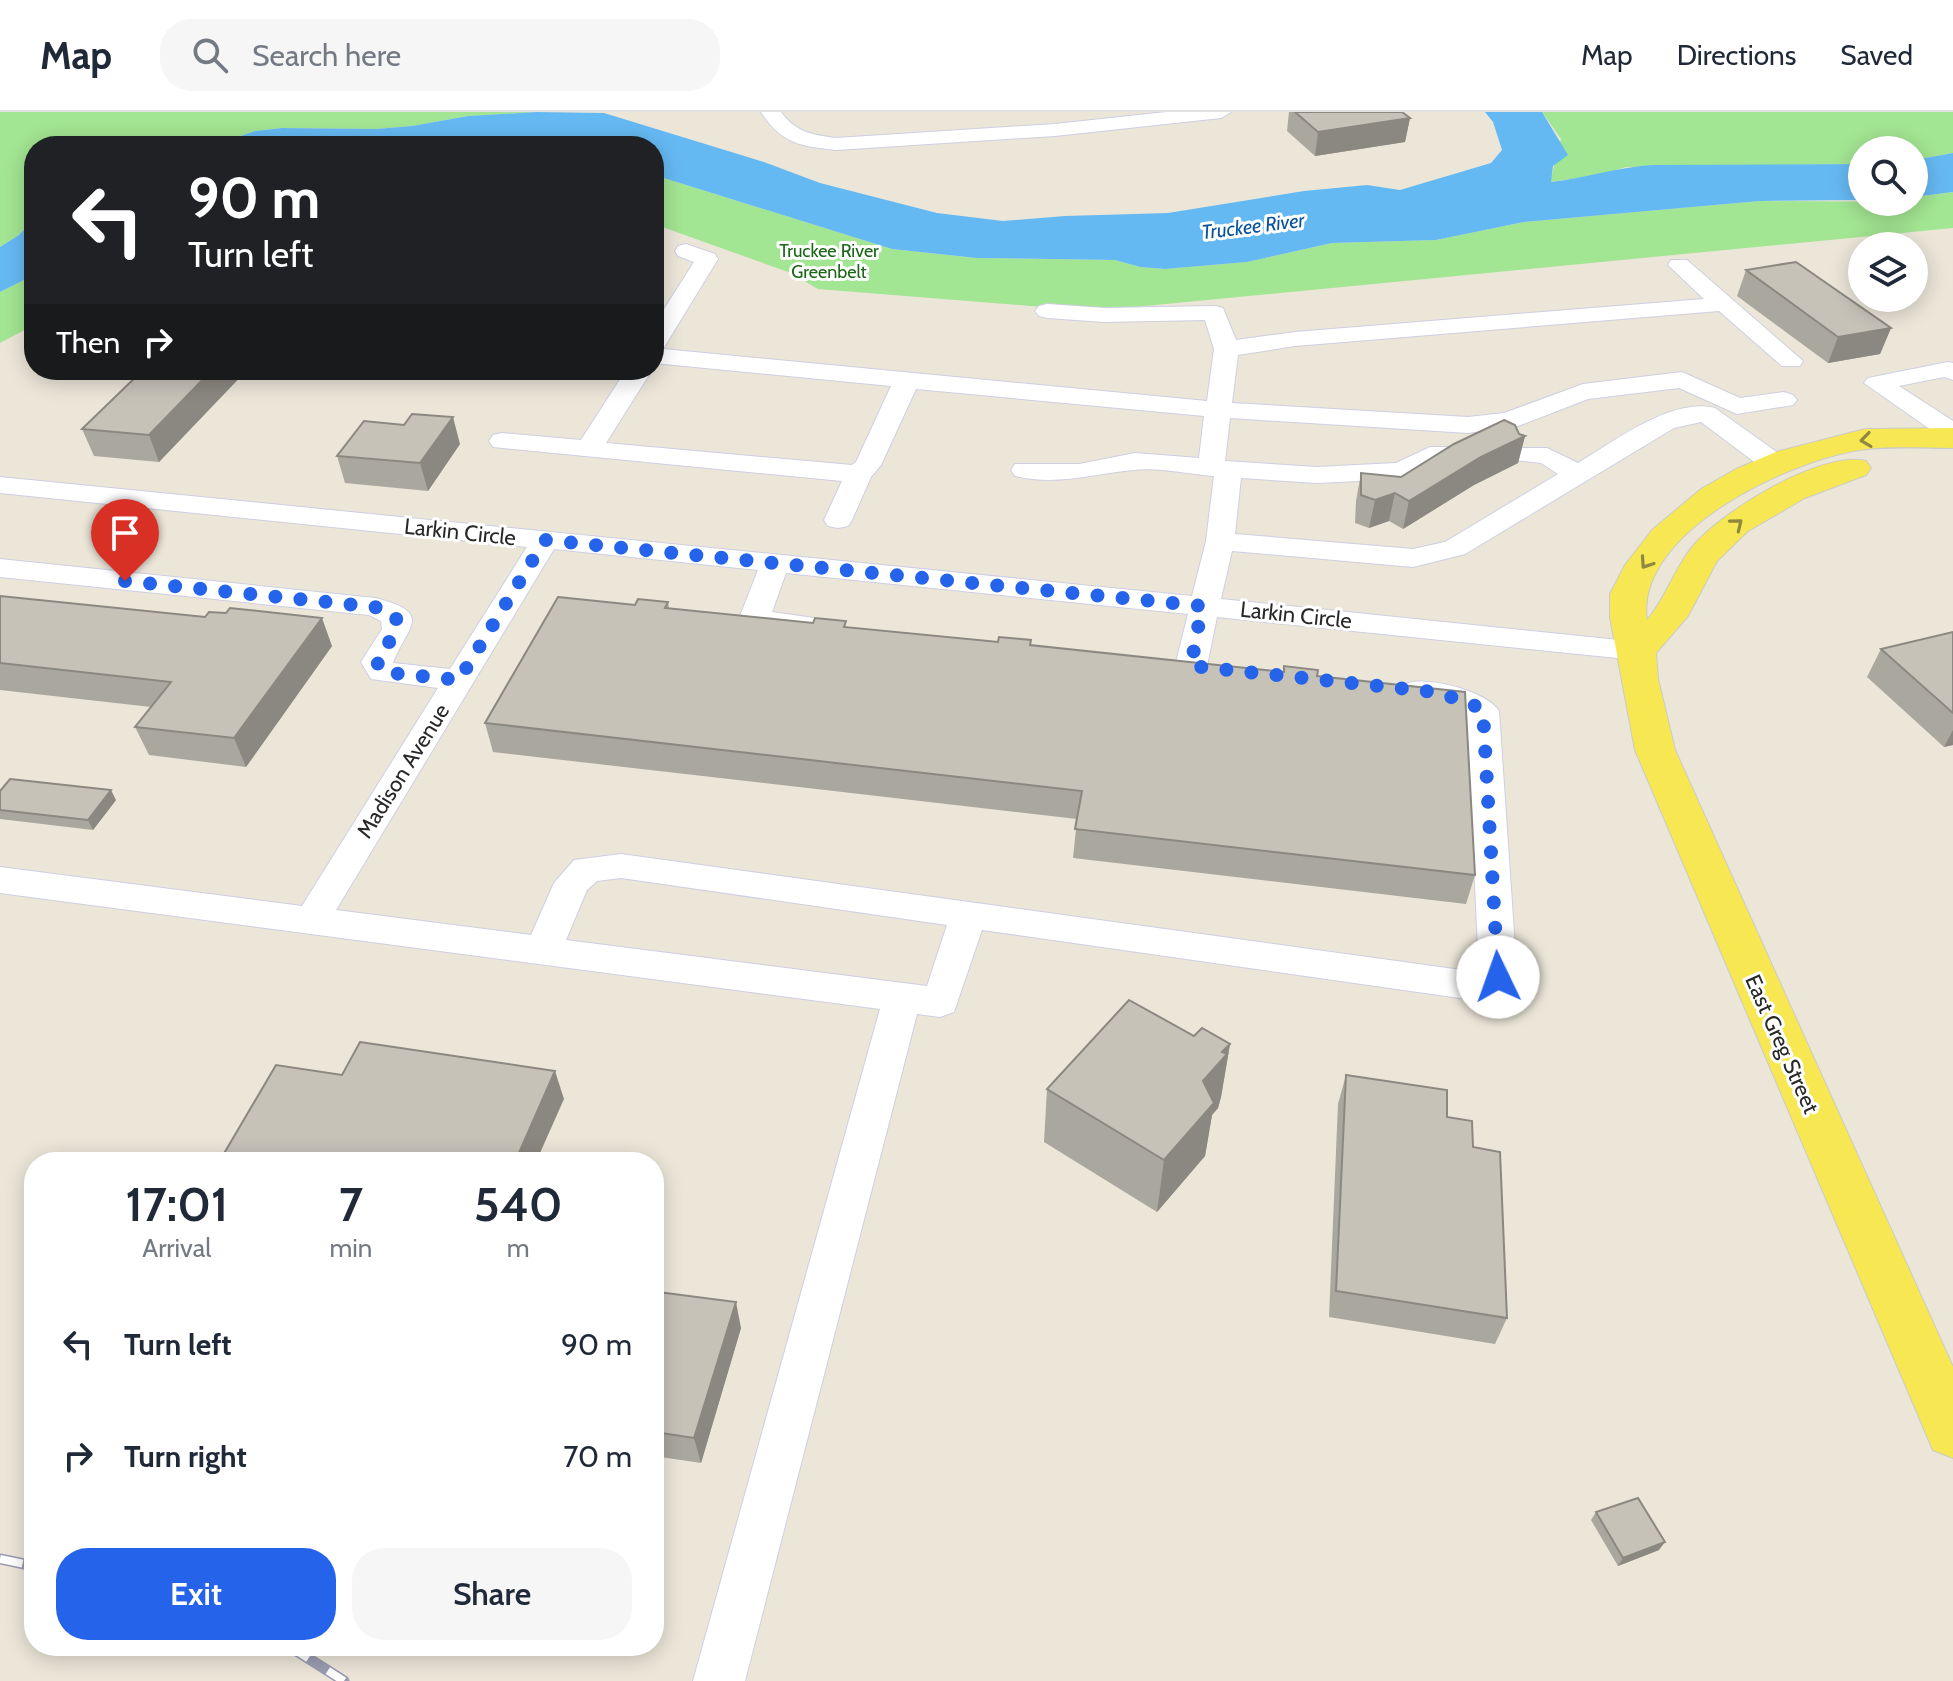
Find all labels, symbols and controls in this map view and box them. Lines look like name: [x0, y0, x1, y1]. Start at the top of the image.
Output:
search box: [160, 19, 720, 91]
text: Map: [40, 32, 112, 79]
icon: search: [188, 33, 232, 77]
text: Search here: [252, 37, 401, 74]
text: Map: [1581, 38, 1633, 72]
text: Directions: [1677, 38, 1796, 72]
text: Saved: [1840, 38, 1913, 72]
map controls: [1848, 136, 1928, 312]
button: search: [1848, 136, 1928, 216]
text: 90 m: [188, 164, 320, 232]
icon: left: [56, 168, 160, 272]
water label: Truckee River: [1200, 208, 1307, 244]
text: Turn left: [188, 232, 313, 276]
button: layers: [1848, 232, 1928, 312]
park label: Truckee River Greenbelt: [779, 240, 879, 283]
icon: right: [136, 320, 180, 364]
text: Then: [56, 324, 120, 361]
one-way arrow: [1859, 430, 1873, 447]
pin: [91, 499, 159, 581]
icon: arrive: [103, 511, 147, 555]
street label: Larkin Circle: [403, 513, 517, 551]
one-way arrow: [1728, 520, 1743, 534]
one-way arrow: [1640, 554, 1655, 569]
street label: Larkin Circle: [1239, 596, 1353, 634]
street label: Madison Avenue: [351, 699, 455, 843]
position arrow: [1456, 935, 1540, 1019]
street label: East Greg Street: [1739, 970, 1825, 1118]
text: 17:01: [126, 1175, 228, 1233]
text: 7: [339, 1175, 363, 1233]
text: 540: [474, 1175, 562, 1233]
text: Arrival: [142, 1232, 211, 1264]
text: min: [329, 1232, 372, 1264]
text: m: [507, 1232, 530, 1264]
icon: left: [56, 1322, 100, 1366]
text: Turn left: [124, 1326, 232, 1363]
text: 90 m: [561, 1326, 632, 1363]
icon: right: [56, 1434, 100, 1478]
text: Turn right: [124, 1438, 247, 1475]
text: 70 m: [563, 1438, 632, 1475]
button: Exit: [56, 1548, 336, 1640]
button: Share: [352, 1548, 632, 1640]

